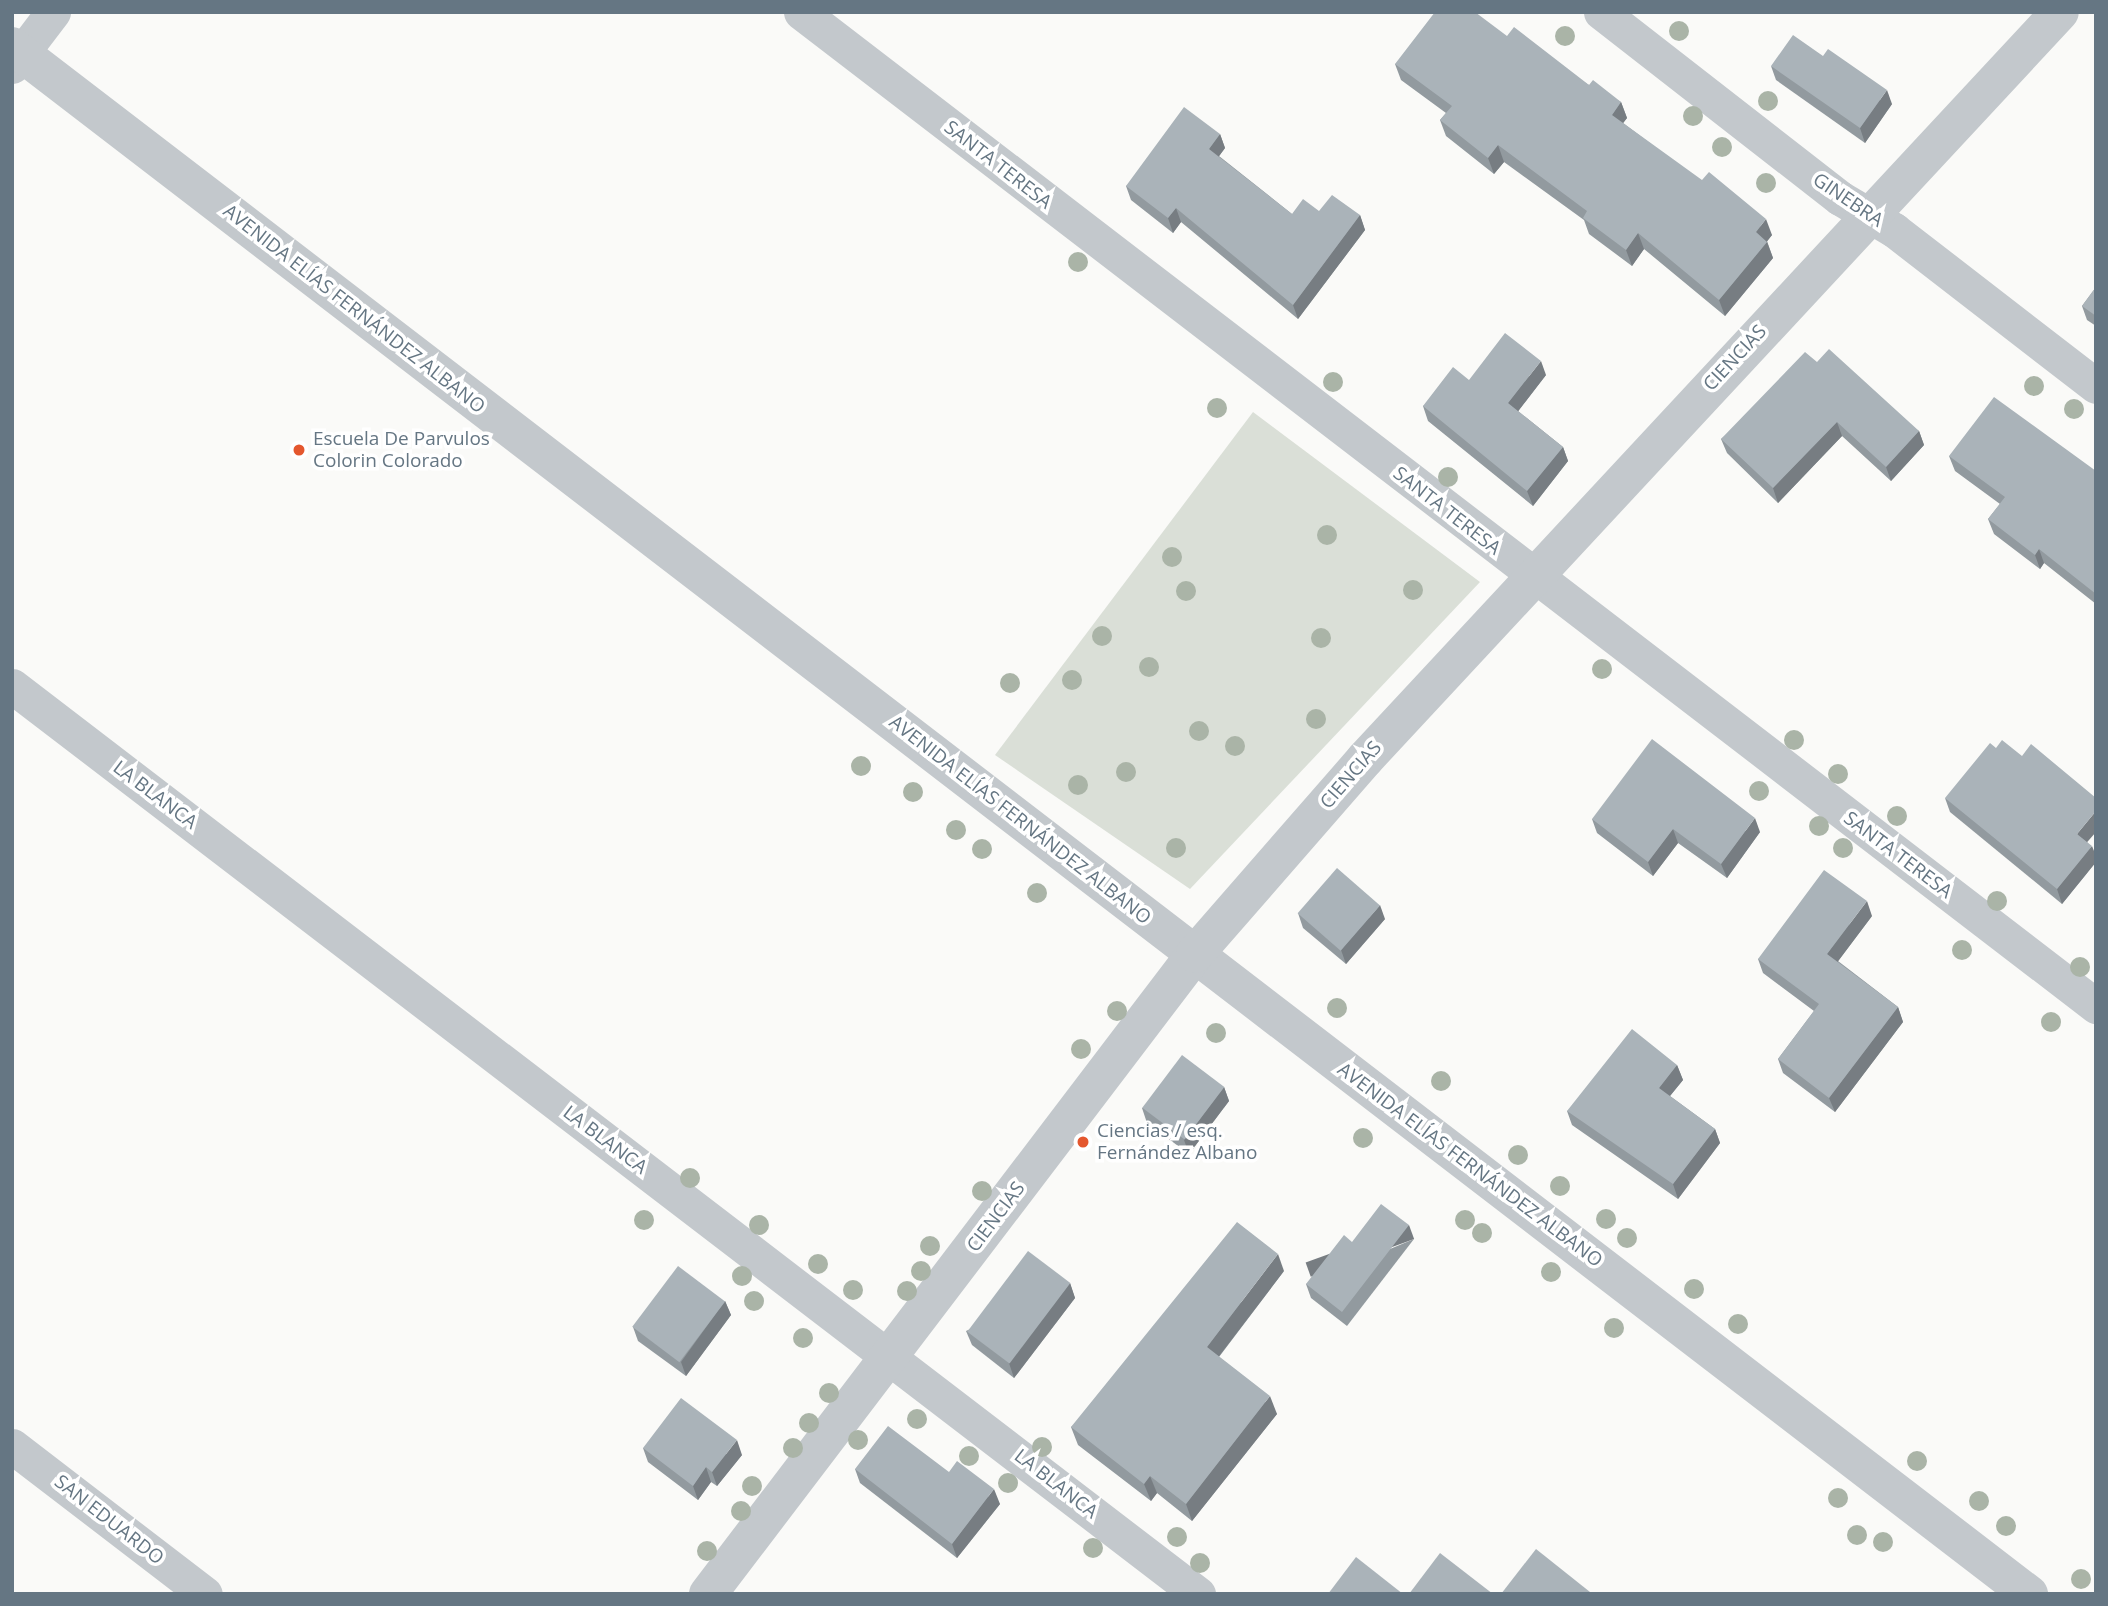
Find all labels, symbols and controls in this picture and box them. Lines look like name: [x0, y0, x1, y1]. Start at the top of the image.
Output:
street label: SANTA TERESA: [940, 116, 1056, 214]
street label: GINEBRA: [1808, 168, 1888, 232]
street label: AVENIDA ELÍAS FERNÁNDEZ ALBANO: [219, 200, 489, 418]
street label: CIENCIAS: [1699, 320, 1771, 396]
place label: Escuela De Parvulos Colorin Colorado: [313, 428, 490, 472]
marker: Escuela De Parvulos Colorin Colorado: [291, 442, 307, 458]
street label: SANTA TERESA: [1389, 462, 1505, 560]
street label: AVENIDA ELÍAS FERNÁNDEZ ALBANO: [885, 711, 1155, 929]
street label: CIENCIAS: [1316, 737, 1386, 813]
street label: LA BLANCA: [108, 756, 202, 834]
street label: SANTA TERESA: [1839, 807, 1957, 903]
street label: AVENIDA ELÍAS FERNÁNDEZ ALBANO: [1333, 1058, 1607, 1272]
street label: LA BLANCA: [558, 1101, 652, 1179]
place label: Ciencias / esq. Fernández Albano: [1097, 1120, 1257, 1164]
marker: Ciencias / esq. Fernández Albano: [1075, 1134, 1091, 1150]
street label: CIENCIAS: [962, 1177, 1030, 1257]
street label: LA BLANCA: [1010, 1444, 1102, 1524]
street label: SAN EDUARDO: [50, 1470, 168, 1570]

